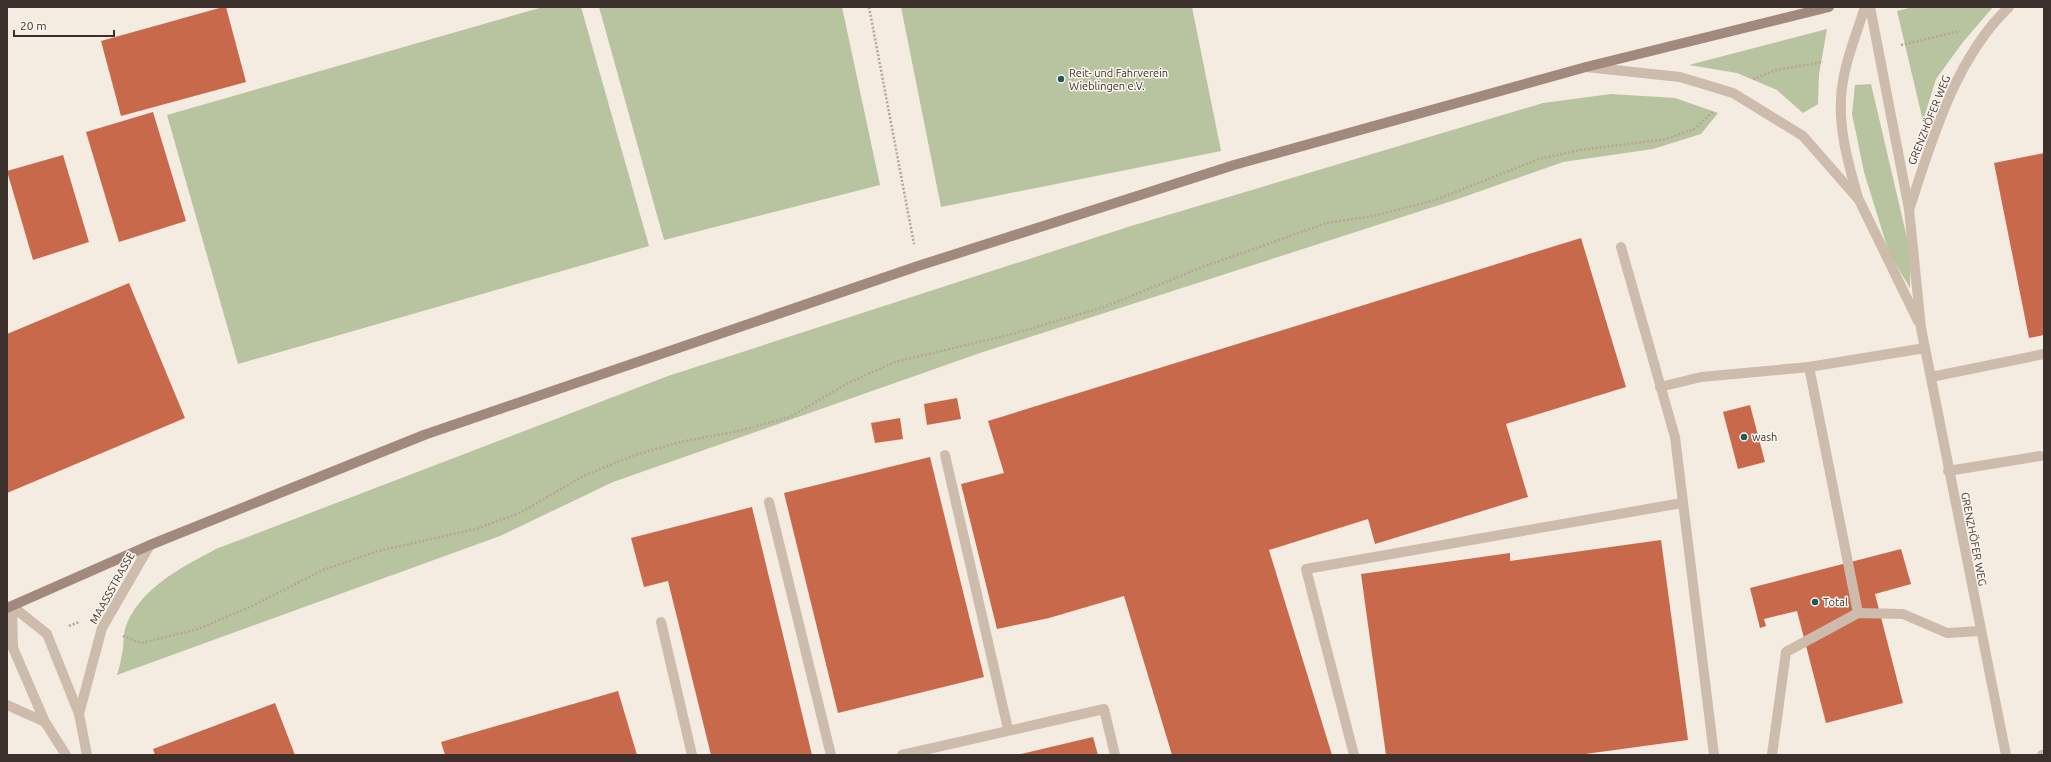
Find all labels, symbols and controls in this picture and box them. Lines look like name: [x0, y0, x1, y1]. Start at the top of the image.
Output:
scale bar: [14, 12, 114, 38]
text: 20 m: [20, 19, 47, 32]
place label: Reit- und Fahrverein Wieblingen e.V.: [1069, 67, 1168, 92]
marker: Reit- und Fahrverein Wieblingen e.V.: [1056, 74, 1066, 84]
street label: GRENZHÖFER WEG: [1906, 74, 1952, 166]
place label: wash: [1752, 431, 1777, 443]
marker: wash: [1739, 432, 1749, 442]
street label: GRENZHÖFER WEG: [1959, 491, 1989, 587]
street label: MAASSSTRASSE: [87, 550, 137, 626]
place label: Total: [1823, 596, 1848, 608]
marker: Total: [1810, 597, 1820, 607]

